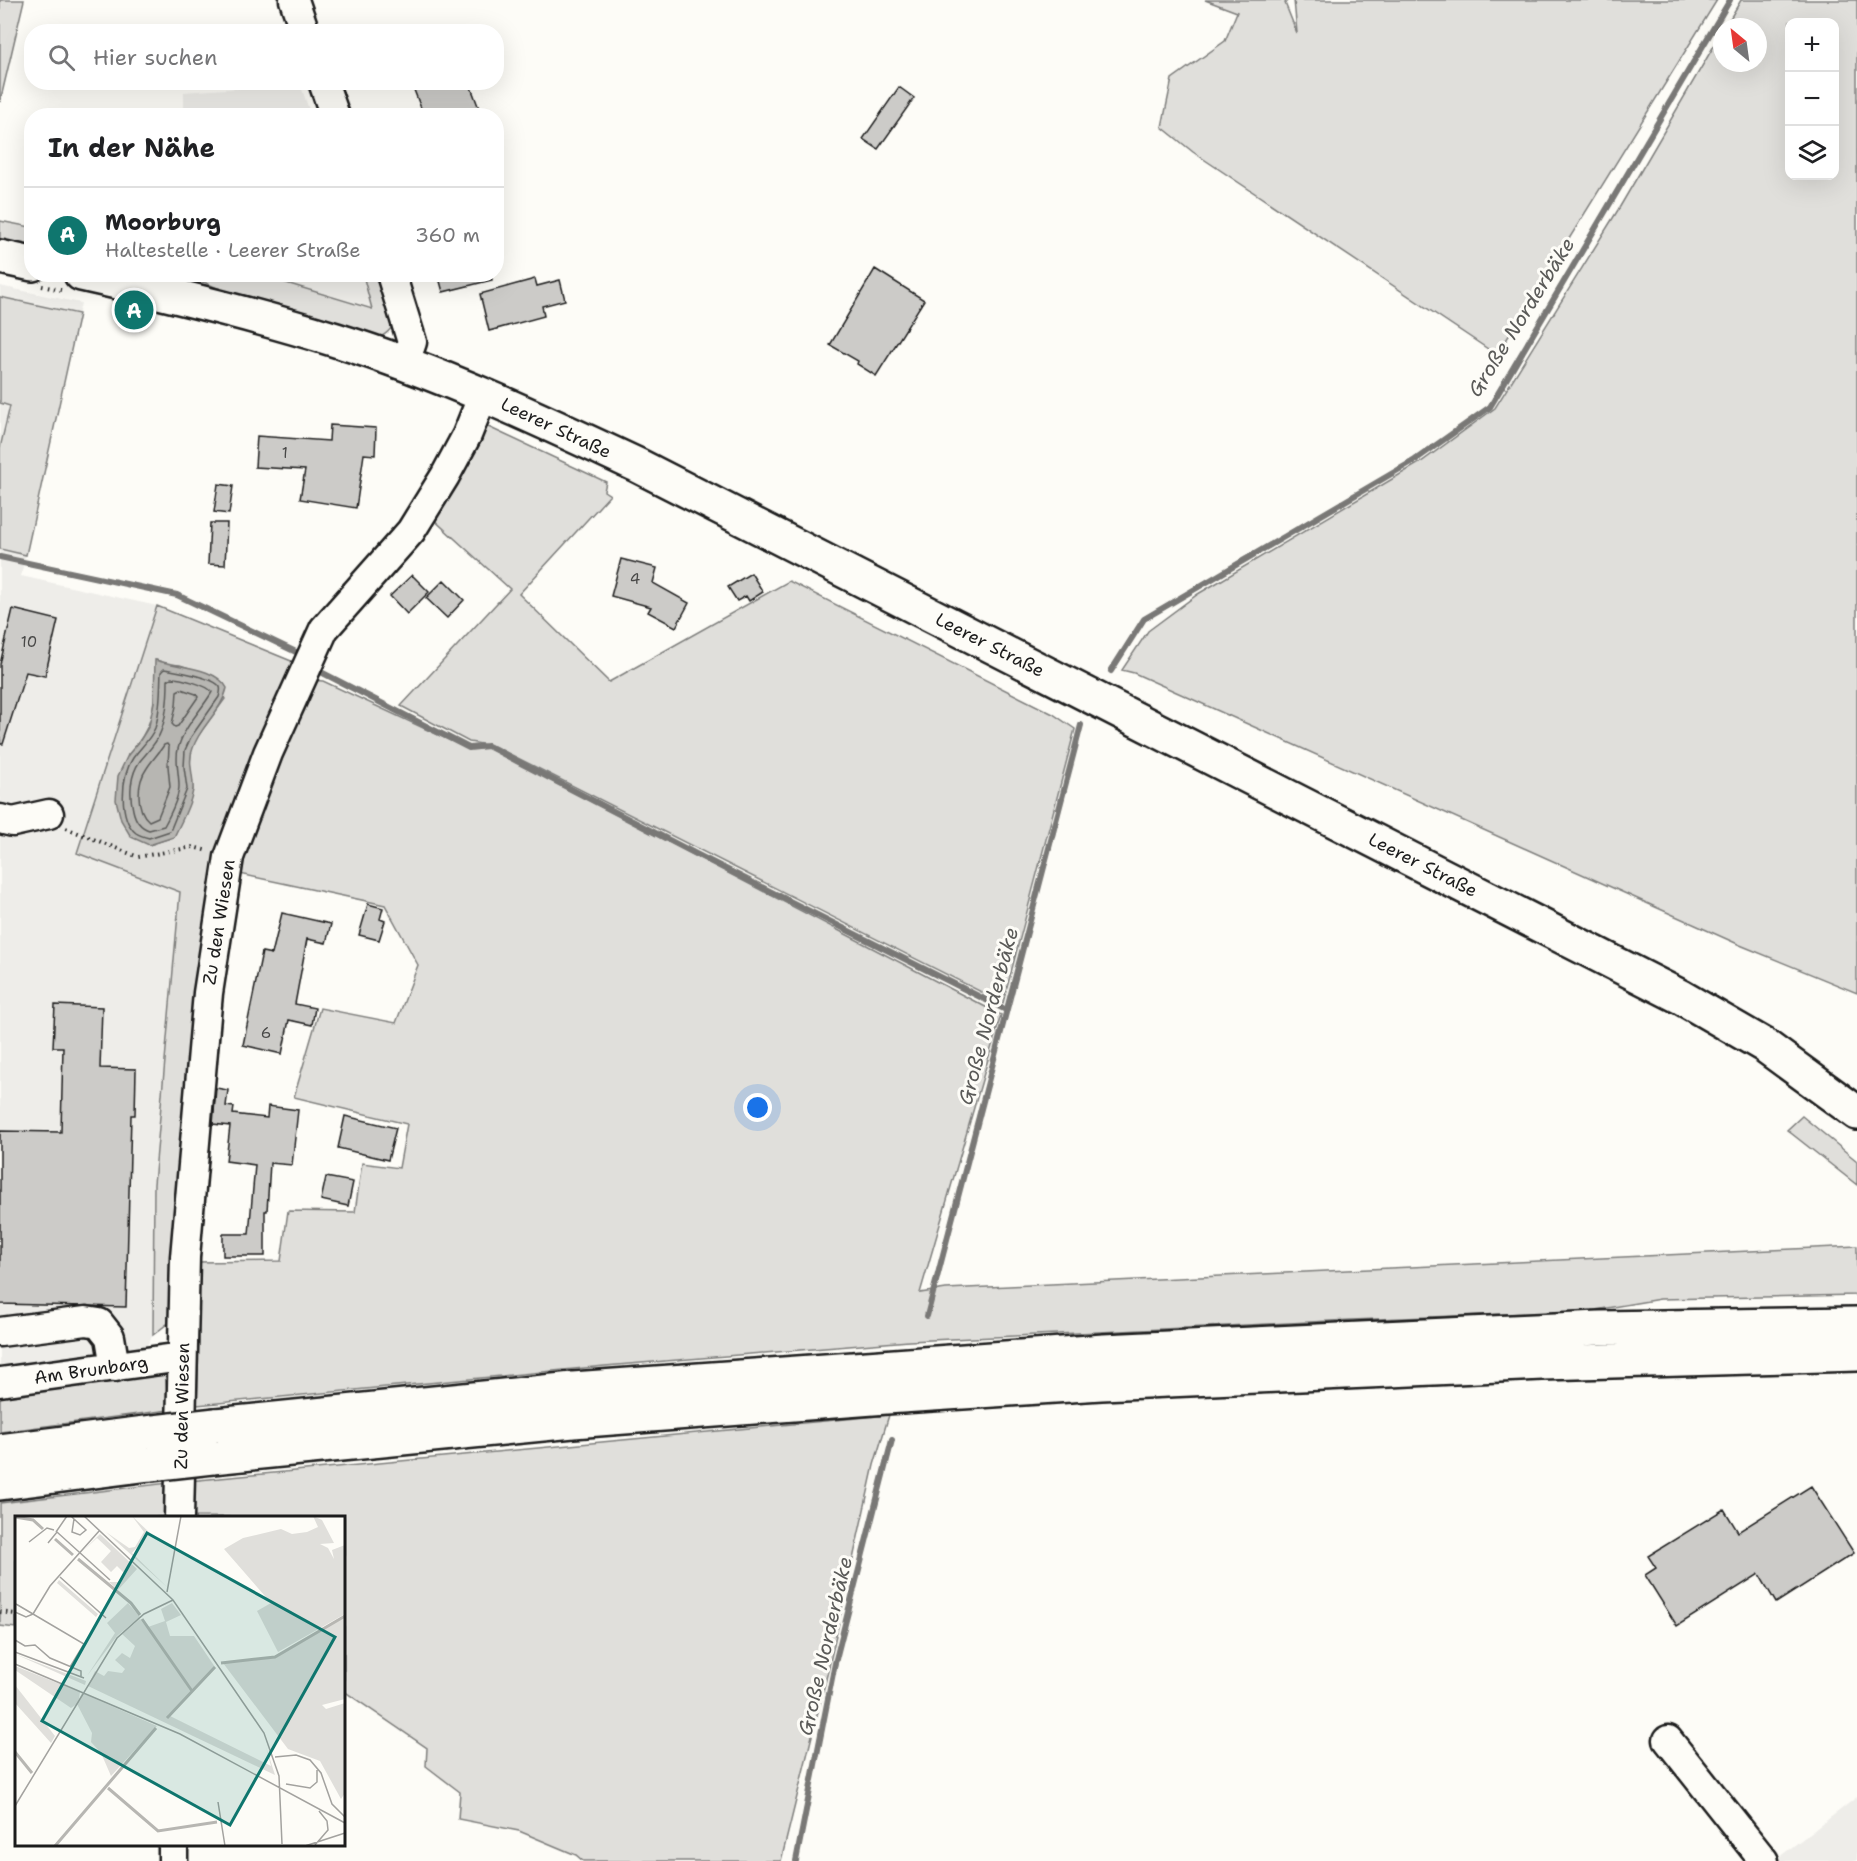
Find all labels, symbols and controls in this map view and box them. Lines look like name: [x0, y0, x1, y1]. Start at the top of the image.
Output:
north arrow: [1713, 18, 1767, 72]
map controls: [1785, 18, 1839, 180]
button: +: [1785, 18, 1839, 72]
search box: [24, 24, 504, 90]
icon: search: [45, 41, 78, 74]
text: Hier suchen: [93, 43, 218, 72]
button: −: [1785, 72, 1839, 126]
button: layers: [1785, 126, 1839, 180]
text: In der Nähe: [48, 130, 215, 165]
text: Moorburg: [105, 208, 221, 237]
text: A: [60, 222, 75, 248]
text: 360 m: [415, 222, 480, 248]
water label: Große Norderbäke: [1462, 233, 1580, 401]
text: Haltestelle · Leerer Straße: [105, 237, 361, 263]
pin: A: [114, 288, 154, 332]
street label: Leerer Straße: [497, 392, 615, 464]
house number: 1: [282, 443, 288, 463]
house number: 4: [630, 569, 640, 589]
street label: Leerer Straße: [931, 607, 1049, 683]
house number: 10: [21, 632, 37, 652]
street label: Leerer Straße: [1364, 827, 1482, 903]
street label: Zu den Wiesen: [197, 858, 241, 986]
water label: Große Norderbäke: [952, 924, 1024, 1108]
house number: 6: [261, 1023, 271, 1043]
your location: [743, 1093, 772, 1122]
street label: Zu den Wiesen: [169, 1342, 195, 1470]
street label: Am Brunbarg: [33, 1350, 149, 1390]
inset map: [15, 1516, 345, 1846]
water label: Große Norderbäke: [792, 1554, 858, 1738]

